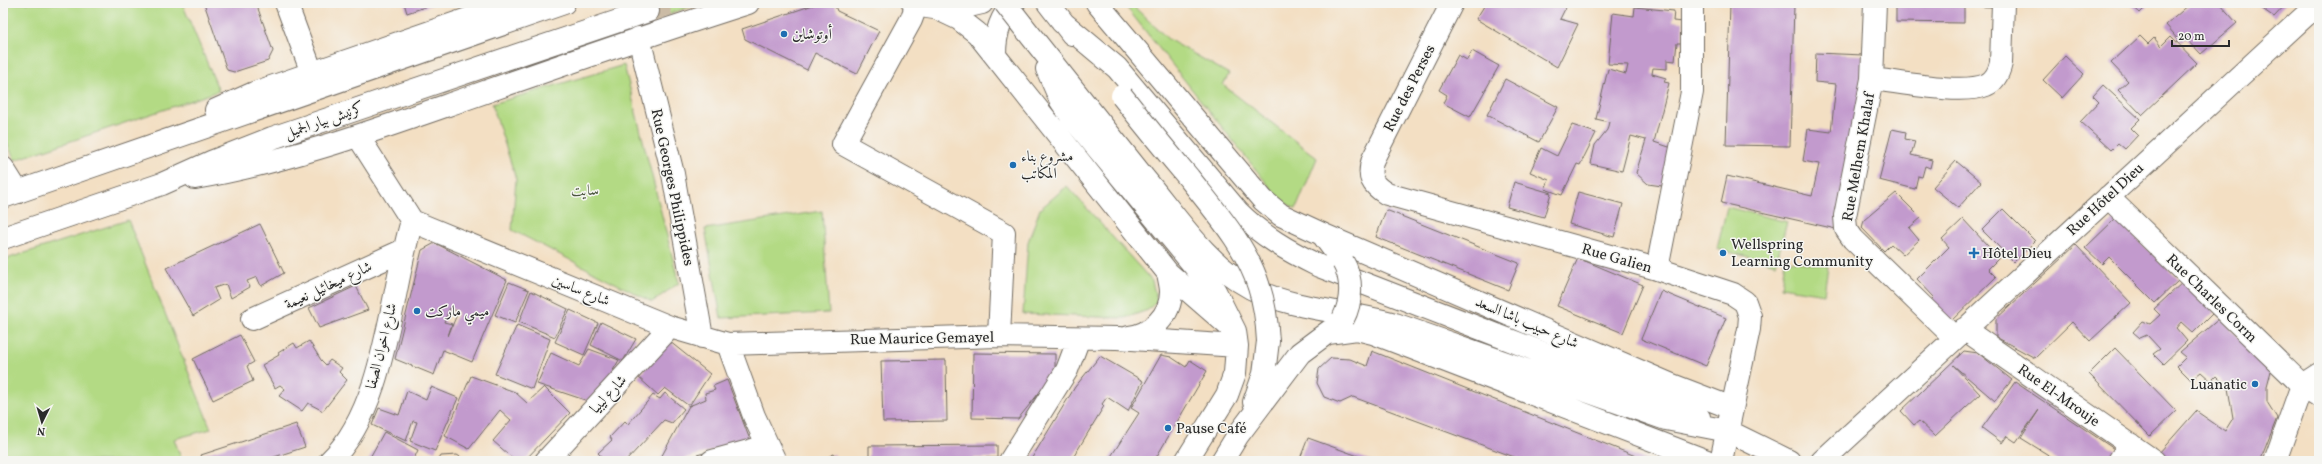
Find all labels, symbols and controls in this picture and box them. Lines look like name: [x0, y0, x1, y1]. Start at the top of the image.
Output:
scale bar: [2172, 22, 2229, 48]
place label: أوتوشاين: [792, 23, 833, 46]
marker: أوتوشاين: [779, 29, 789, 39]
text: 20 m: [2178, 29, 2205, 45]
street label: Rue des Perses: [1379, 41, 1441, 136]
street label: Rue Melhem Khalaf: [1838, 90, 1881, 223]
street label: كرنيش بيار الجميل: [282, 98, 367, 145]
street label: Rue Georges Philippides: [645, 107, 698, 268]
place label: مشروع بناء المكاتب: [1021, 147, 1073, 185]
street label: Rue Hôtel Dieu: [2063, 159, 2149, 241]
marker: مشروع بناء المكاتب: [1008, 160, 1018, 170]
park label: سايت: [571, 181, 599, 202]
place label: Wellspring Learning Community: [1731, 235, 1873, 273]
street label: Rue Galien: [1579, 239, 1654, 280]
place label: Hôtel Dieu: [1982, 244, 2052, 265]
marker: Wellspring Learning Community: [1718, 248, 1728, 258]
marker: Hôtel Dieu: [1969, 248, 1979, 258]
street label: Rue Charles Corm: [2161, 250, 2261, 348]
street label: شارع ميخائيل نعيمة: [281, 257, 376, 317]
street label: شارع ساسين: [548, 270, 613, 313]
street label: شارع حبيب باشا السعد: [1471, 292, 1581, 356]
street label: شارع اخوان الصفا: [362, 301, 404, 392]
place label: ميمي ماركت: [425, 302, 489, 325]
marker: ميمي ماركت: [412, 306, 422, 316]
street label: Rue Maurice Gemayel: [850, 328, 994, 351]
street label: Rue El-Mrouje: [2013, 360, 2104, 432]
street label: شارع ليبيا: [586, 371, 633, 420]
place label: Luanatic: [2190, 375, 2247, 396]
marker: Luanatic: [2250, 379, 2260, 389]
north arrow: [22, 402, 62, 442]
place label: Pause Café: [1176, 419, 1247, 440]
text: N: [37, 423, 46, 438]
marker: Pause Café: [1163, 423, 1173, 433]

